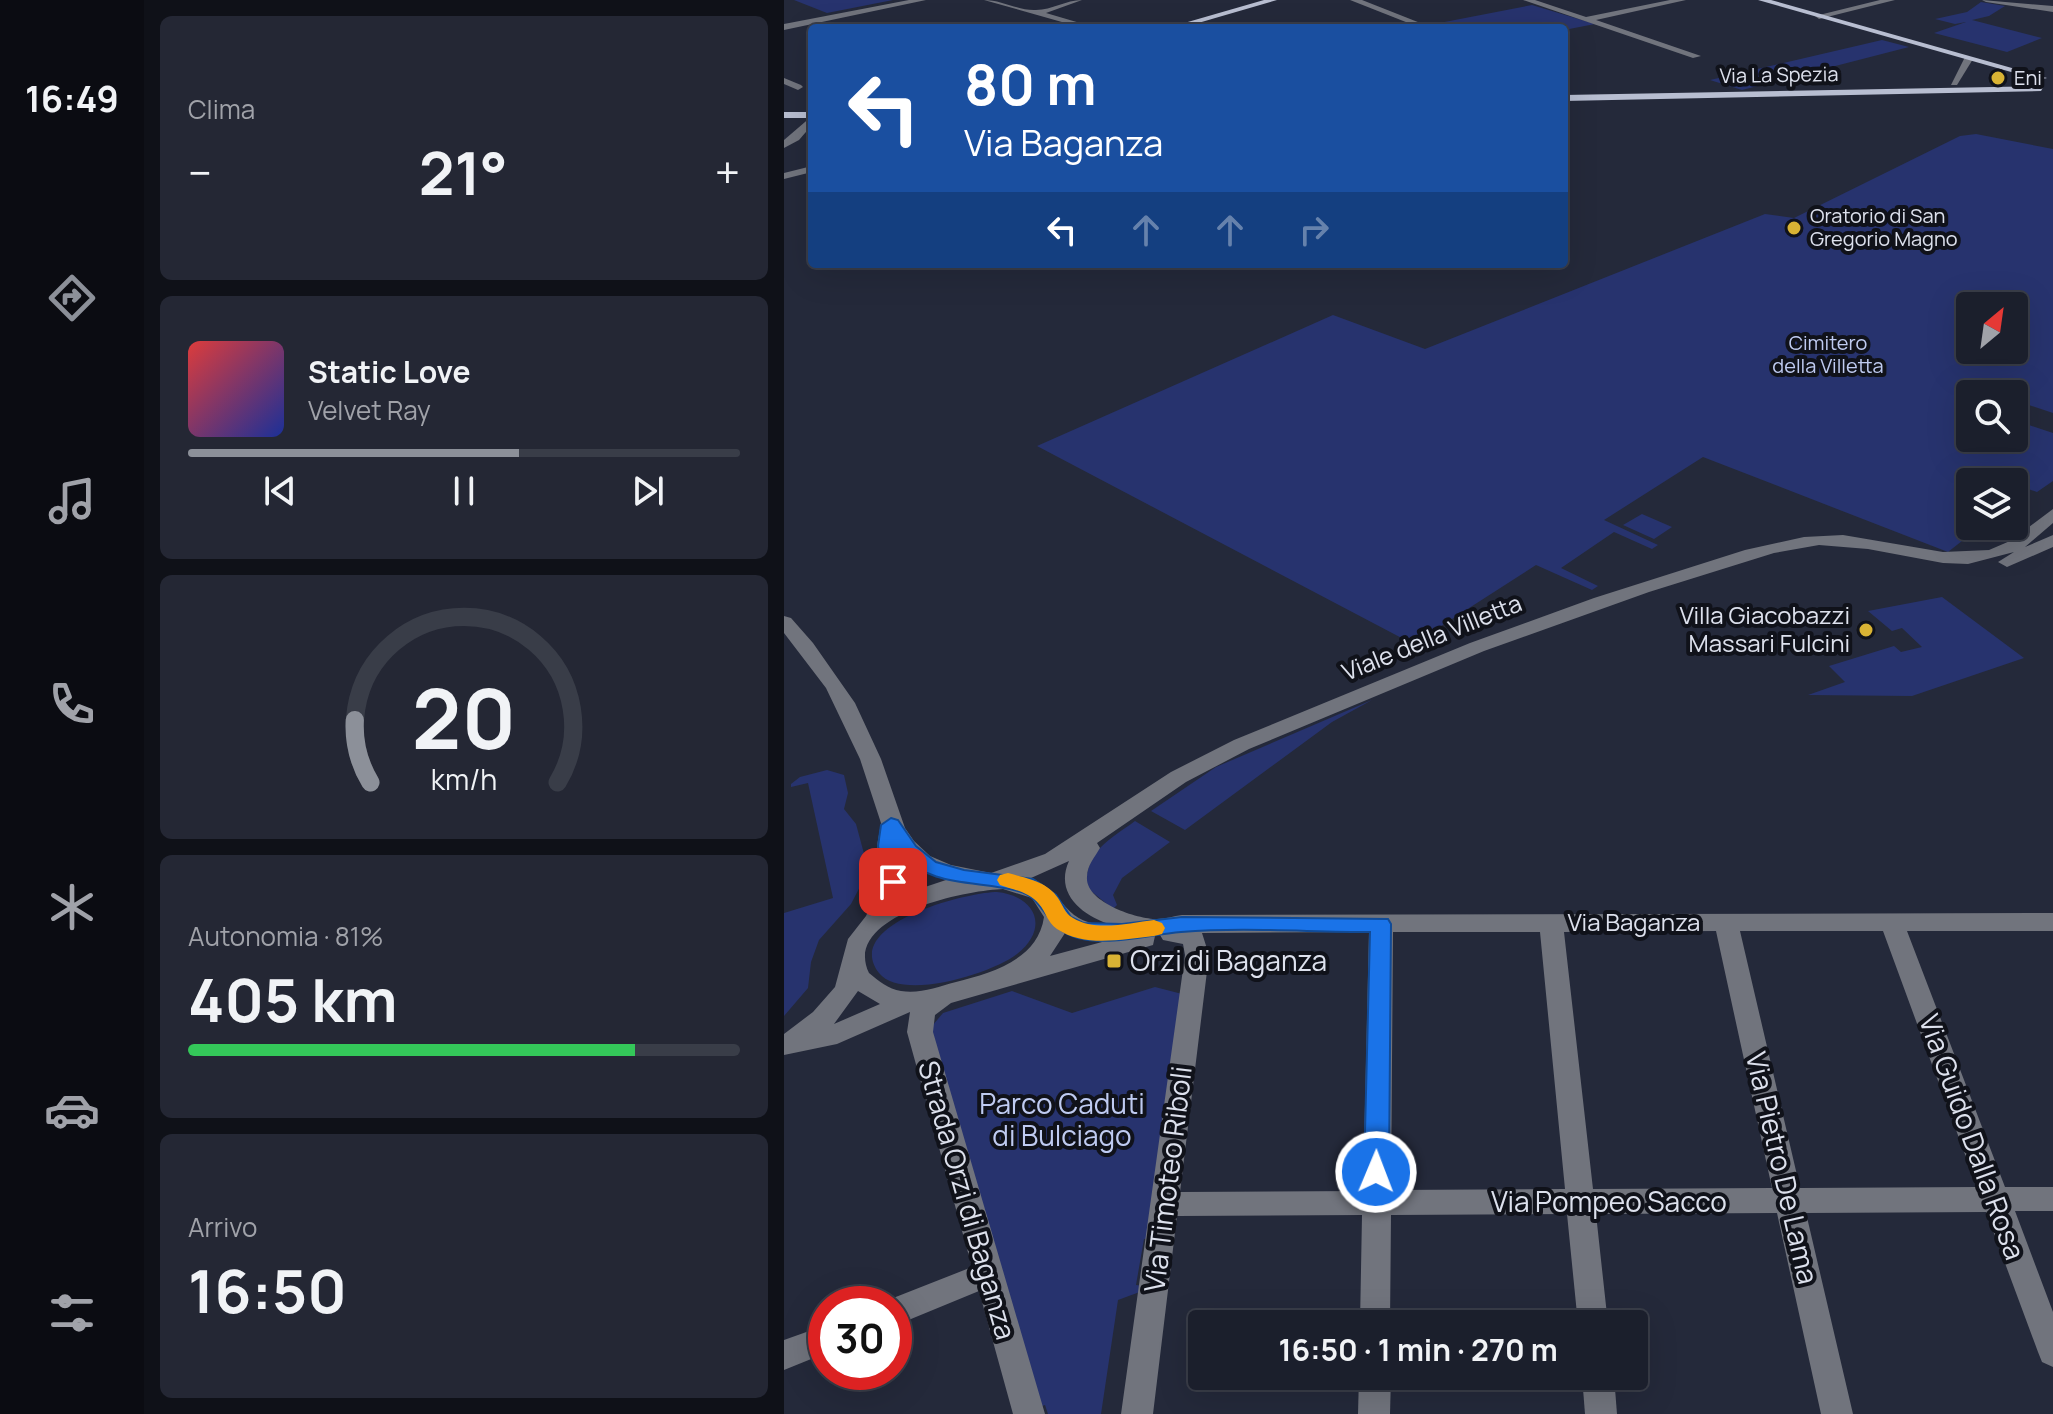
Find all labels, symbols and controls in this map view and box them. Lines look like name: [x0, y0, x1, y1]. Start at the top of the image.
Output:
text: 80 m: [964, 45, 1097, 122]
icon: left: [832, 56, 936, 160]
street label: Via La Spezia: [1719, 60, 1839, 89]
place label: Eni: [2014, 64, 2042, 91]
marker: Eni: [1989, 69, 2007, 87]
text: 16:49: [25, 74, 119, 123]
text: Clima: [188, 91, 255, 127]
text: Via Baganza: [964, 118, 1163, 167]
text: 21°: [419, 131, 508, 213]
text: −: [188, 142, 212, 202]
text: +: [715, 142, 740, 202]
place label: Oratorio di San Gregorio Magno: [1810, 202, 1958, 252]
icon: left: [1040, 208, 1084, 252]
icon: ahead: [1124, 208, 1168, 252]
icon: ahead: [1208, 208, 1252, 252]
icon: right: [1292, 208, 1336, 252]
marker: Oratorio di San Gregorio Magno: [1785, 219, 1803, 237]
icon: directions: [44, 270, 100, 326]
north arrow: [1956, 292, 2028, 364]
map controls: [1956, 292, 2028, 540]
park label: Cimitero della Villetta: [1772, 329, 1884, 379]
text: Static Love: [308, 351, 471, 392]
button: search: [1956, 380, 2028, 452]
text: Velvet Ray: [308, 392, 431, 428]
button: layers: [1956, 468, 2028, 540]
icon: previous: [258, 469, 302, 513]
icon: pause: [442, 469, 486, 513]
icon: next: [626, 469, 670, 513]
icon: music: [44, 473, 100, 529]
street label: Viale della Villetta: [1337, 586, 1526, 688]
place label: Villa Giacobazzi Massari Fulcini: [1680, 598, 1850, 659]
marker: Villa Giacobazzi Massari Fulcini: [1857, 621, 1875, 639]
text: 20: [412, 660, 516, 774]
icon: phone: [44, 676, 100, 732]
text: km/h: [431, 760, 497, 799]
pin: [859, 848, 927, 916]
icon: arrive: [871, 860, 915, 904]
icon: climate: [44, 879, 100, 935]
street label: Via Baganza: [1568, 905, 1700, 938]
text: Autonomia · 81%: [188, 918, 383, 954]
place label: Orzi di Baganza: [1130, 941, 1327, 979]
marker: Orzi di Baganza: [1105, 952, 1123, 970]
text: 405 km: [188, 958, 397, 1040]
street label: Via Guido Dalla Rosa: [1911, 1009, 2035, 1265]
street label: Via Pietro De Lama: [1738, 1048, 1828, 1287]
street label: Strada Orzi di Baganza: [910, 1056, 1026, 1344]
street label: Via Timoteo Riboli: [1134, 1064, 1200, 1294]
icon: car: [44, 1082, 100, 1138]
park label: Parco Caduti di Bulciago: [979, 1084, 1145, 1154]
position arrow: [1334, 1130, 1418, 1214]
street label: Via Pompeo Sacco: [1491, 1182, 1727, 1220]
text: Arrivo: [188, 1209, 257, 1245]
text: 16:50: [188, 1249, 347, 1331]
icon: filters: [44, 1285, 100, 1341]
speed limit sign: 30: [808, 1286, 912, 1390]
text: 16:50 · 1 min · 270 m: [1278, 1329, 1558, 1370]

